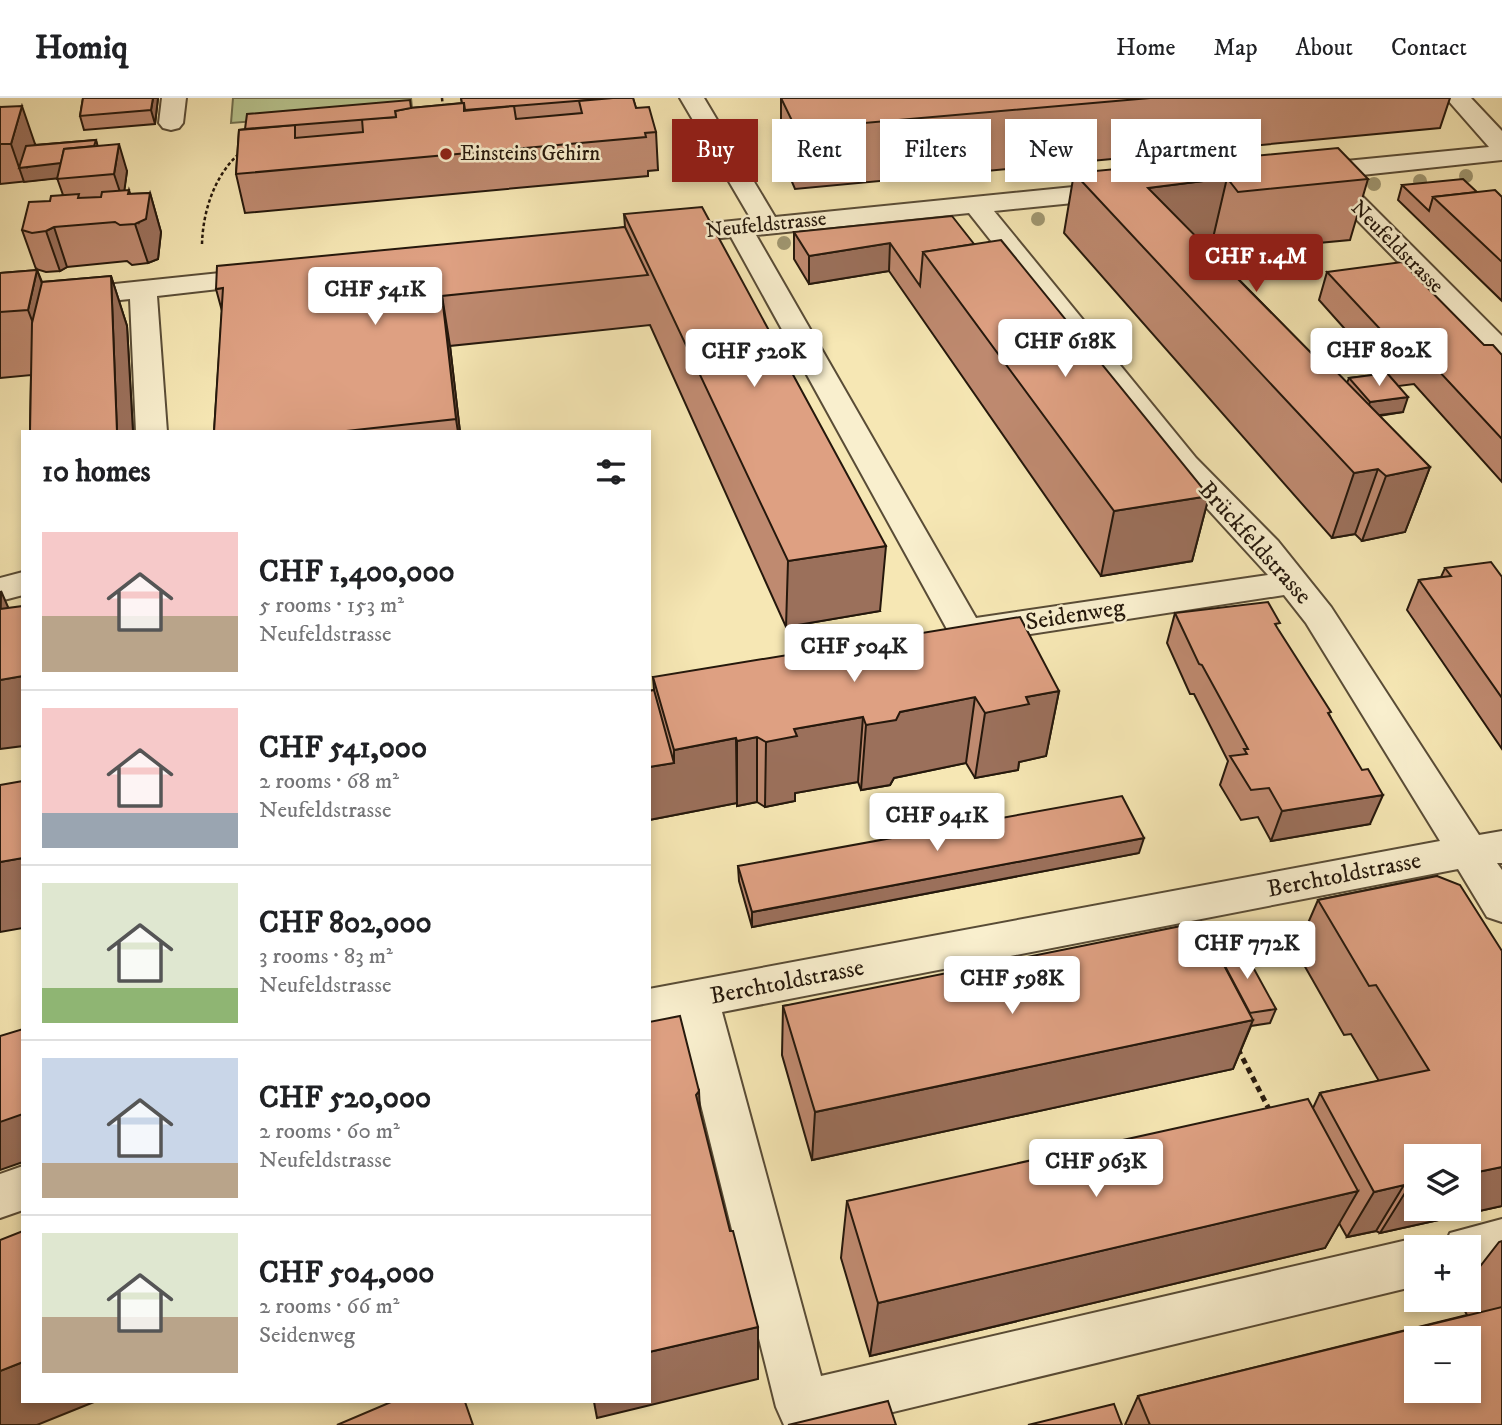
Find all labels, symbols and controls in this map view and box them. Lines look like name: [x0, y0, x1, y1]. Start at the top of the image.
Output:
text: Homiq: [35, 28, 128, 69]
text: Home: [1116, 33, 1175, 63]
text: Map: [1213, 33, 1258, 63]
text: About: [1296, 33, 1353, 63]
text: Contact: [1391, 33, 1467, 63]
chip: Buy: [672, 119, 758, 182]
chip: Rent: [772, 119, 866, 182]
chip: Filters: [880, 119, 991, 182]
chip: New: [1005, 119, 1097, 182]
chip: Apartment: [1111, 119, 1261, 182]
place label: Einsteins Gehirn: [460, 141, 600, 167]
marker: Einsteins Gehirn: [438, 146, 454, 162]
street label: Neufeldstrasse: [1345, 195, 1449, 299]
street label: Neufeldstrasse: [704, 206, 828, 244]
pin: CHF 1.4M: [1184, 234, 1328, 294]
text: CHF 1.4M: [1205, 242, 1307, 271]
pin: CHF 541K: [303, 268, 447, 327]
text: CHF 541K: [324, 275, 426, 304]
pin: CHF 618K: [993, 320, 1137, 379]
text: CHF 618K: [1014, 327, 1116, 356]
pin: CHF 802K: [1307, 328, 1451, 388]
pin: CHF 520K: [682, 330, 826, 389]
text: CHF 802K: [1327, 336, 1431, 365]
text: CHF 520K: [702, 337, 806, 366]
icon: filters: [592, 453, 630, 491]
text: 10 homes: [42, 454, 151, 491]
street label: Brückfeldstrasse: [1192, 475, 1318, 611]
text: CHF 1,400,000: [259, 554, 455, 591]
icon: home: [98, 560, 182, 644]
text: 5 rooms · 153 m²: [259, 591, 404, 620]
street label: Seidenweg: [1023, 592, 1127, 638]
text: Neufeldstrasse: [259, 620, 392, 649]
pin: CHF 504K: [782, 624, 926, 684]
text: CHF 504K: [801, 632, 907, 661]
text: CHF 541,000: [259, 730, 427, 767]
icon: home: [98, 736, 182, 820]
text: 2 rooms · 68 m²: [259, 767, 399, 796]
pin: CHF 941K: [865, 794, 1009, 853]
text: Neufeldstrasse: [259, 796, 392, 825]
text: CHF 941K: [886, 801, 988, 830]
street label: Berchtoldstrasse: [1265, 845, 1423, 905]
text: CHF 802,000: [259, 905, 432, 942]
icon: home: [98, 911, 182, 995]
pin: CHF 772K: [1175, 922, 1319, 981]
text: CHF 772K: [1194, 929, 1300, 958]
text: 3 rooms · 83 m²: [259, 942, 393, 971]
street label: Berchtoldstrasse: [708, 952, 866, 1012]
pin: CHF 598K: [940, 956, 1084, 1016]
text: CHF 598K: [960, 964, 1064, 993]
text: Neufeldstrasse: [259, 971, 392, 1000]
text: CHF 520,000: [259, 1080, 431, 1117]
icon: home: [98, 1086, 182, 1170]
text: 2 rooms · 60 m²: [259, 1117, 400, 1146]
pin: CHF 963K: [1024, 1140, 1168, 1199]
map controls: [1404, 1144, 1481, 1403]
button: layers: [1404, 1144, 1481, 1221]
text: Neufeldstrasse: [259, 1146, 392, 1175]
text: CHF 963K: [1045, 1147, 1147, 1176]
button: +: [1404, 1235, 1481, 1312]
text: CHF 504,000: [259, 1255, 434, 1292]
icon: home: [98, 1261, 182, 1345]
text: 2 rooms · 66 m²: [259, 1292, 399, 1321]
text: Seidenweg: [259, 1321, 355, 1350]
button: −: [1404, 1326, 1481, 1403]

